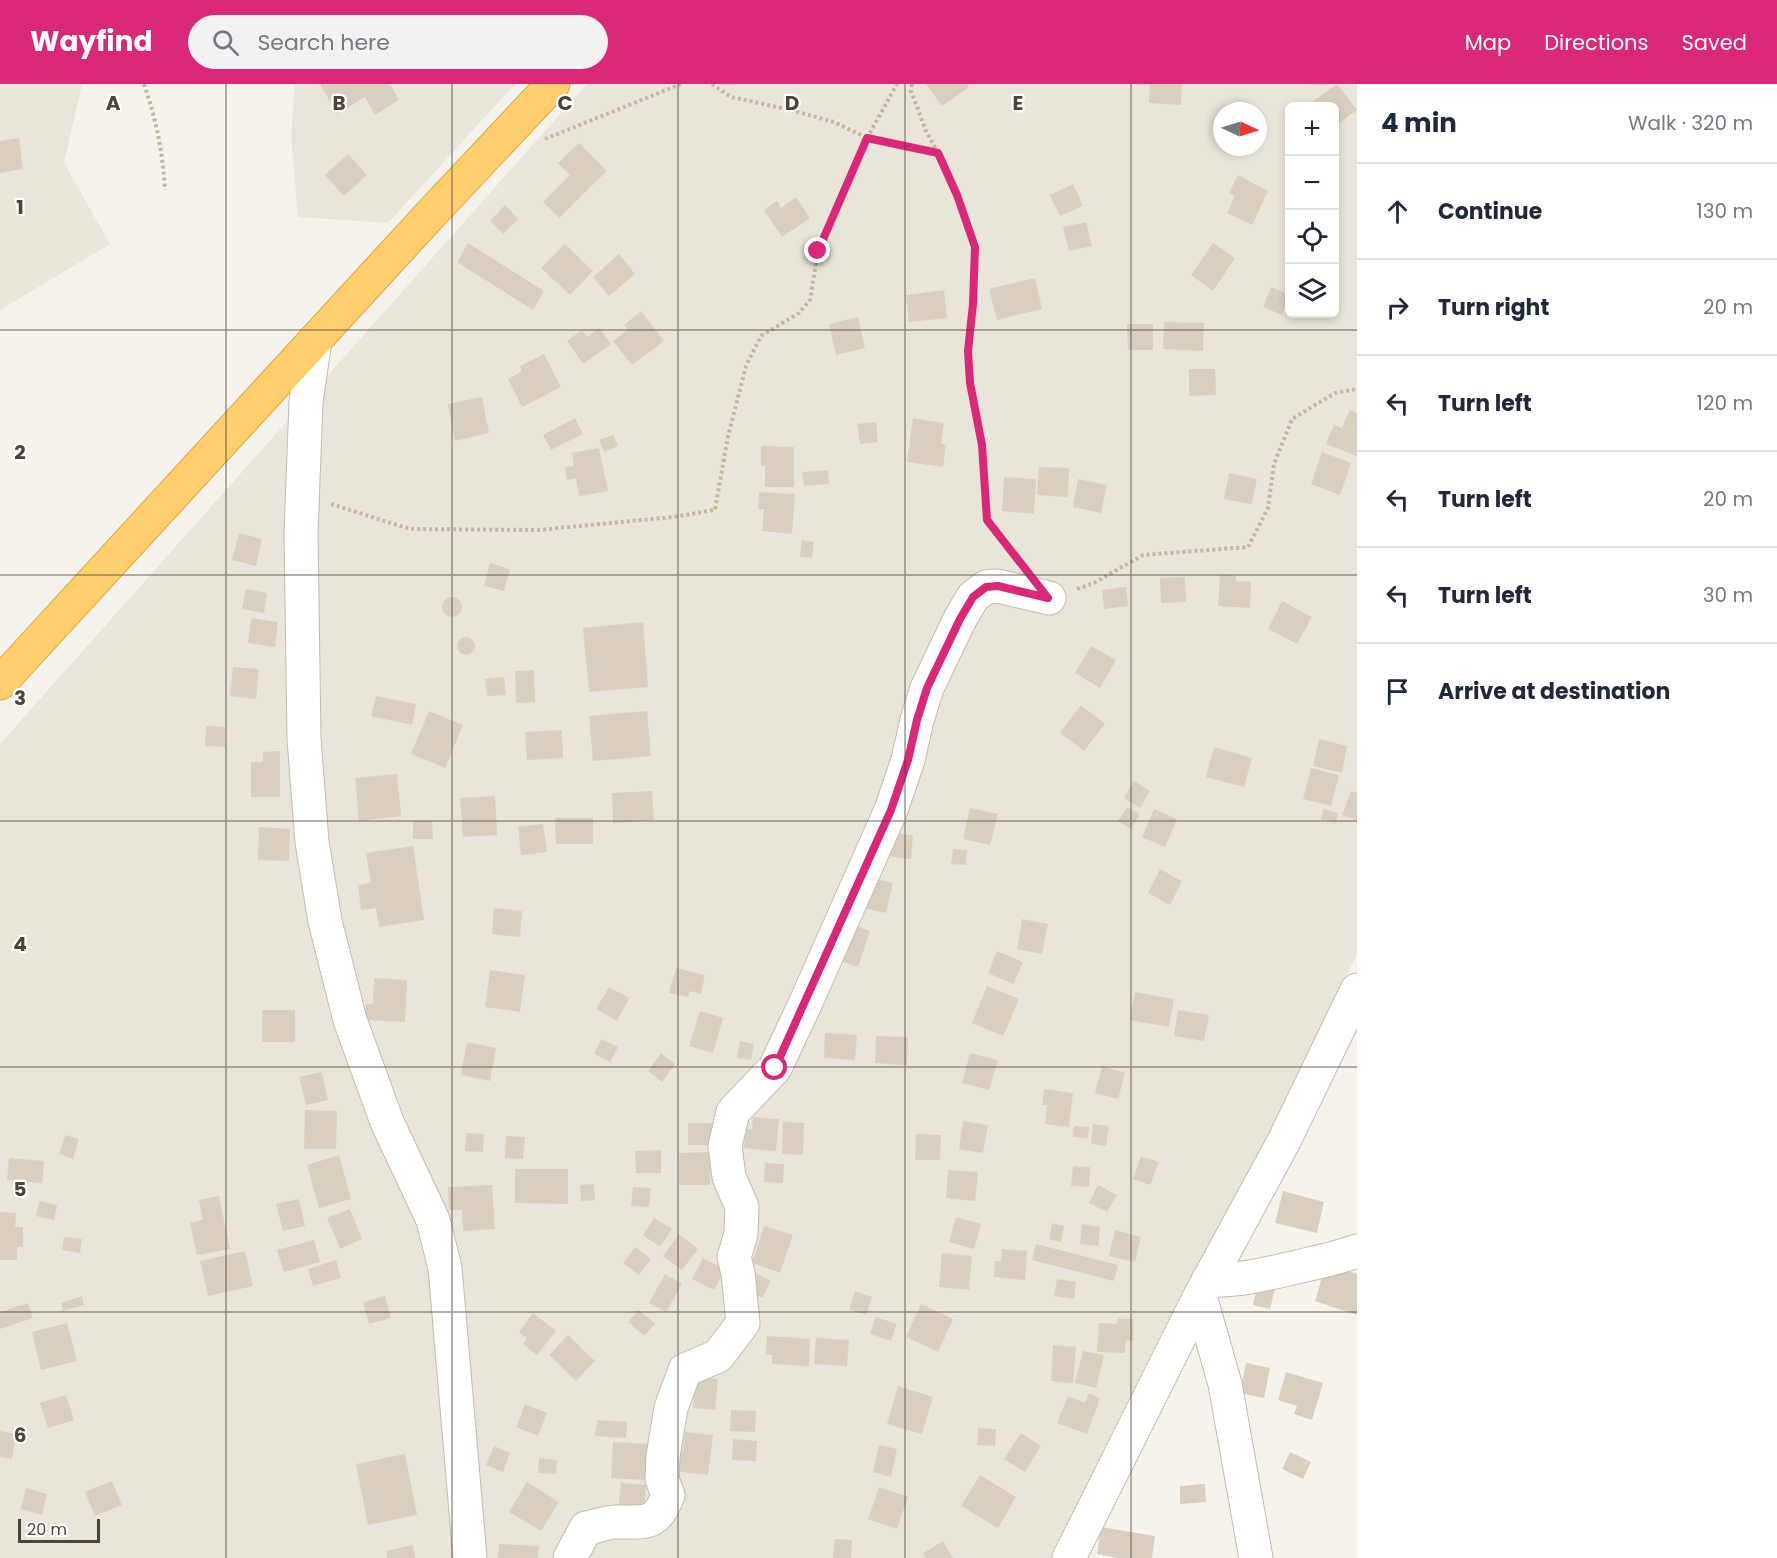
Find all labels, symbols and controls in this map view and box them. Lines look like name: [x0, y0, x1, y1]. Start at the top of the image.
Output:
search box: [188, 15, 608, 69]
text: Wayfind: [30, 22, 152, 61]
icon: search: [209, 26, 242, 59]
text: Search here: [257, 27, 390, 58]
text: Map: [1465, 28, 1511, 57]
text: Directions: [1544, 28, 1648, 57]
text: Saved: [1681, 28, 1747, 57]
text: A: [106, 89, 121, 117]
text: B: [332, 89, 346, 117]
text: C: [557, 89, 573, 117]
text: D: [785, 89, 799, 117]
text: E: [1013, 89, 1023, 117]
north arrow: [1213, 102, 1267, 156]
map controls: [1285, 102, 1339, 318]
button: +: [1285, 102, 1339, 156]
text: 4 min: [1381, 105, 1457, 141]
text: Walk · 320 m: [1628, 109, 1753, 137]
button: −: [1285, 156, 1339, 210]
text: 1: [16, 193, 24, 221]
icon: ahead: [1381, 195, 1414, 228]
text: Continue: [1438, 196, 1542, 227]
text: 130 m: [1696, 197, 1753, 225]
button: locate: [1285, 210, 1339, 264]
route end: [804, 237, 830, 263]
button: layers: [1285, 264, 1339, 318]
icon: right: [1381, 291, 1414, 324]
text: Turn right: [1438, 292, 1549, 323]
text: 20 m: [1703, 293, 1753, 321]
icon: left: [1381, 387, 1414, 420]
text: Turn left: [1438, 388, 1532, 419]
text: 120 m: [1697, 389, 1753, 417]
text: 2: [14, 438, 26, 466]
icon: left: [1381, 483, 1414, 516]
text: Turn left: [1438, 484, 1532, 515]
text: 20 m: [1703, 485, 1753, 513]
icon: left: [1381, 579, 1414, 612]
text: Turn left: [1438, 580, 1532, 611]
text: 30 m: [1703, 581, 1753, 609]
icon: arrive: [1381, 675, 1414, 708]
text: Arrive at destination: [1438, 676, 1670, 707]
text: 3: [14, 684, 26, 712]
text: 4: [13, 930, 27, 958]
route start: [761, 1054, 787, 1080]
text: 5: [14, 1175, 27, 1203]
text: 6: [14, 1421, 26, 1449]
scale bar: [18, 1516, 100, 1544]
text: 20 m: [27, 1518, 67, 1541]

